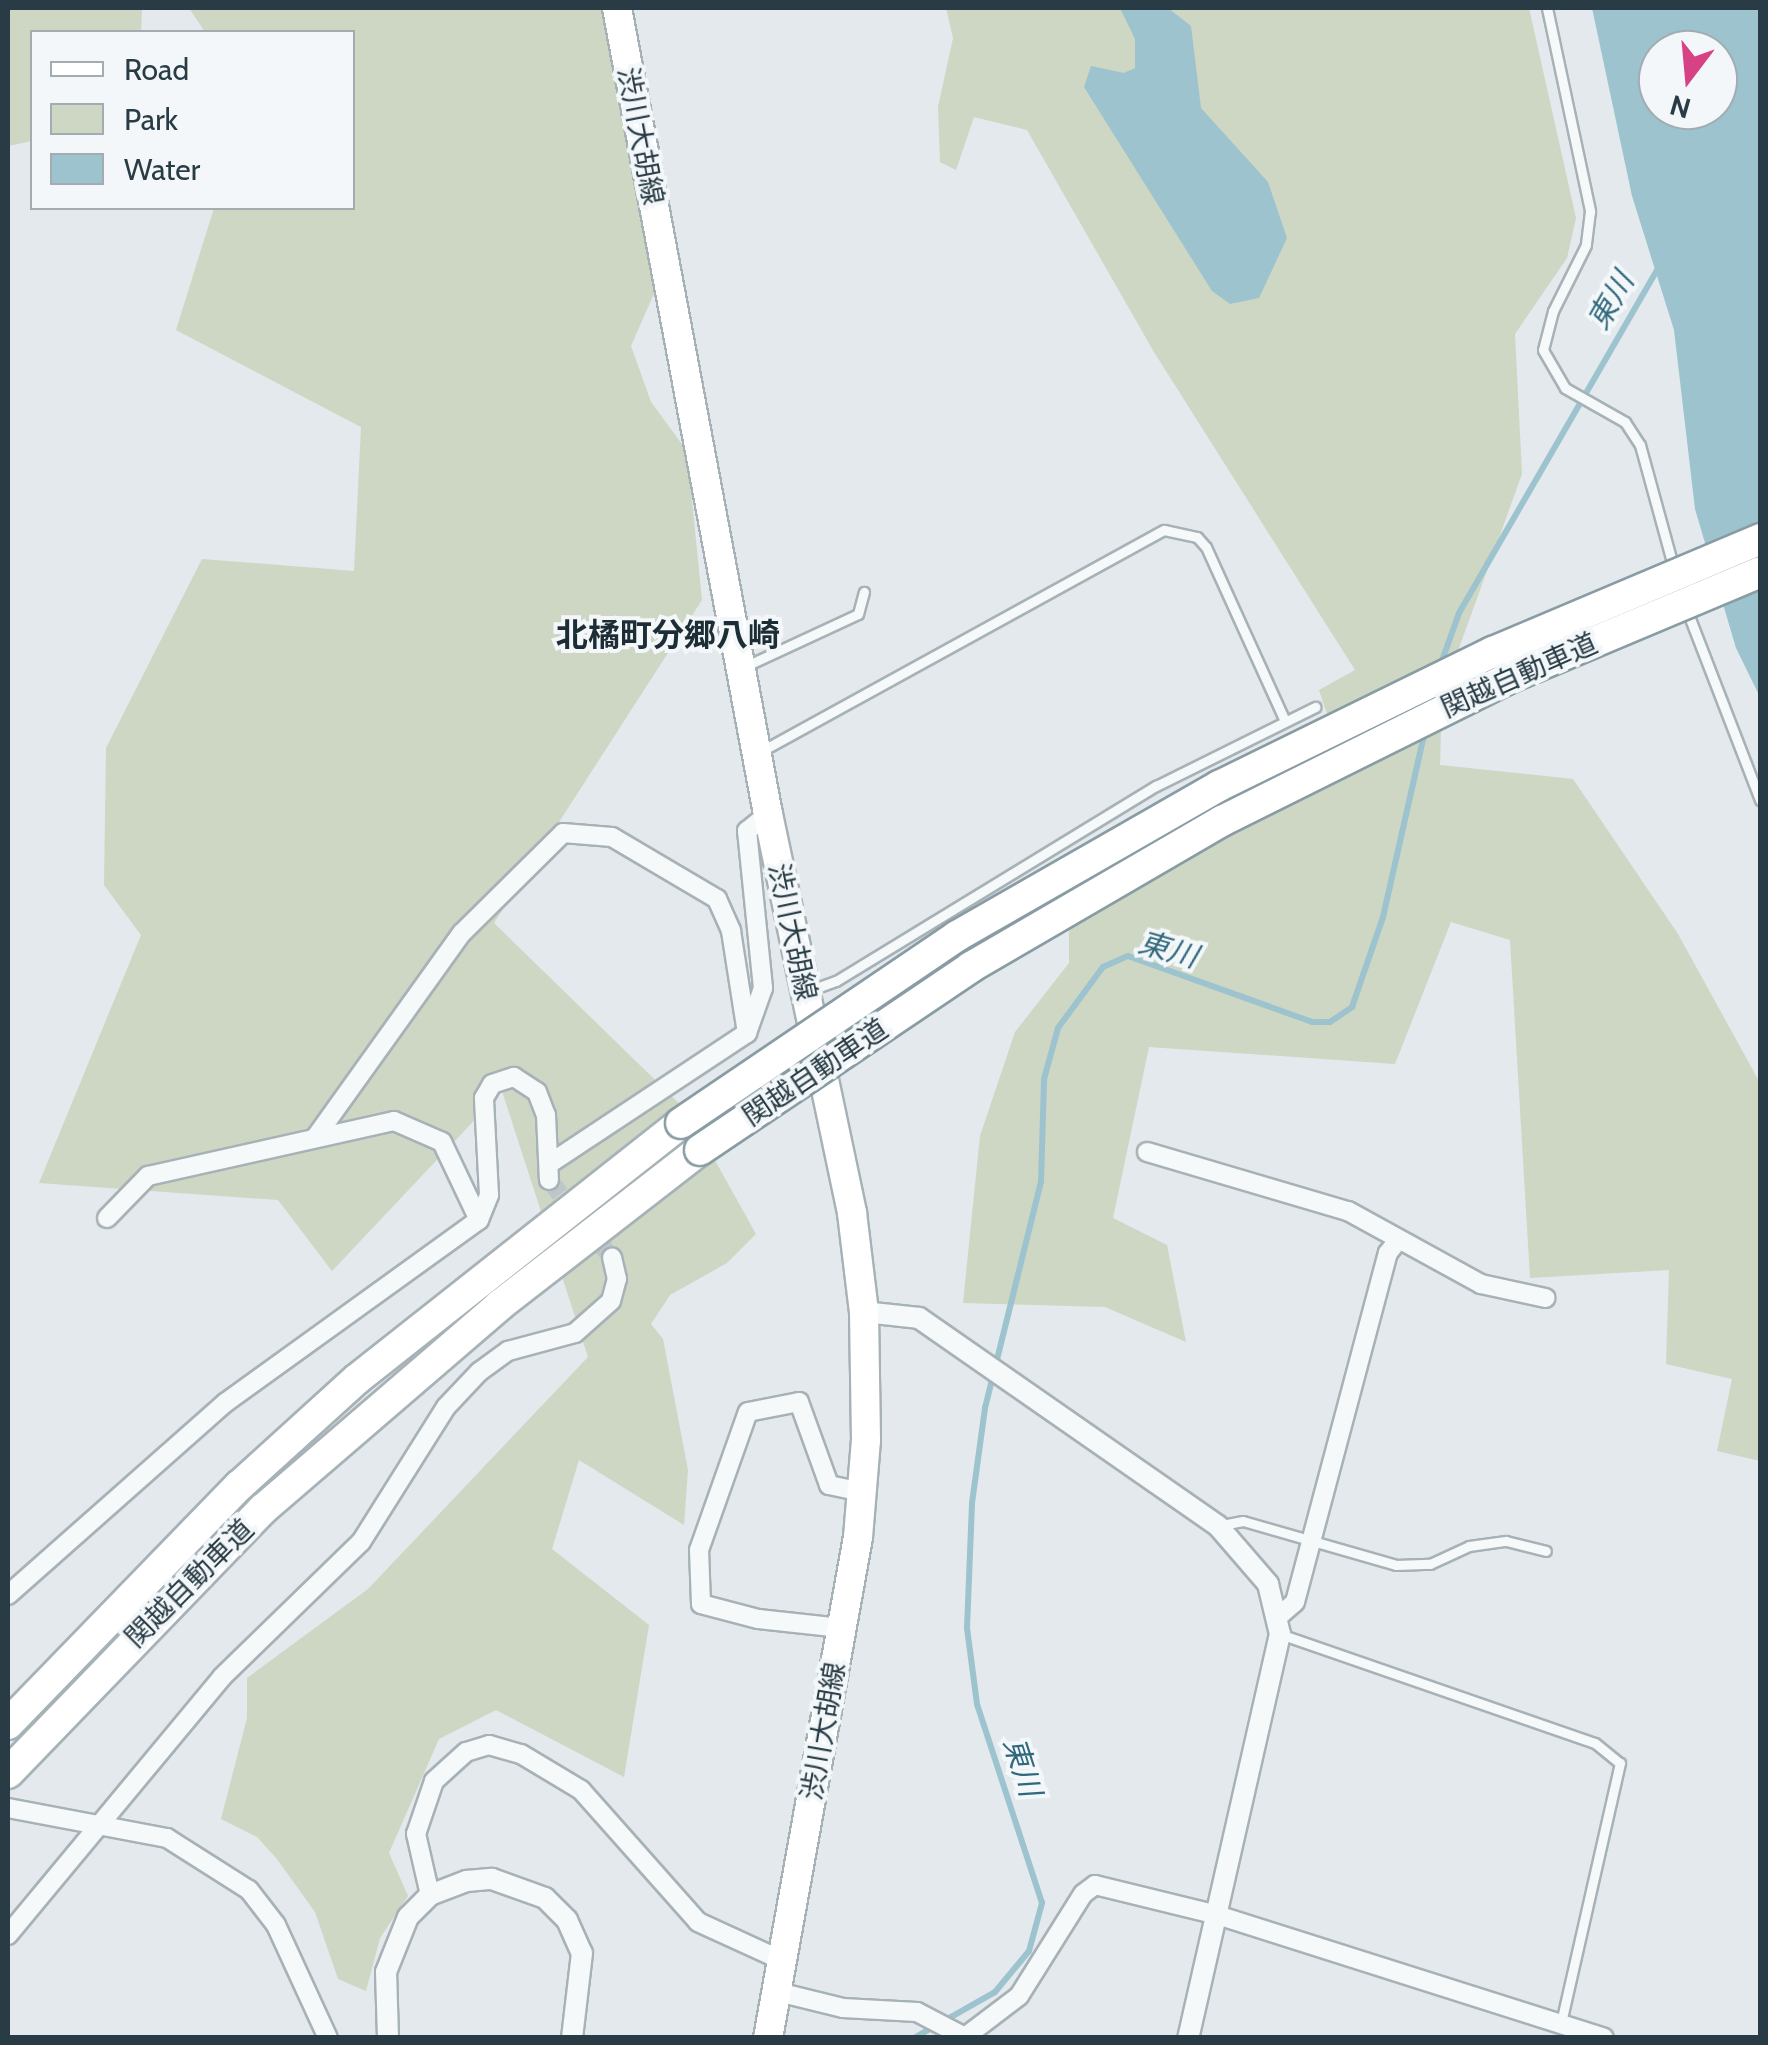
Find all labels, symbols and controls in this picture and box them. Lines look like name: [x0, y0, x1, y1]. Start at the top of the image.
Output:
legend: [30, 30, 355, 210]
north arrow: [1638, 30, 1738, 130]
text: Road: [124, 51, 189, 88]
street label: 渋川大胡線: [611, 64, 671, 208]
text: N: [1666, 88, 1694, 126]
text: Park: [124, 101, 178, 138]
text: Water: [124, 151, 200, 188]
water label: 東川: [1580, 266, 1642, 336]
district label: 北橘町分郷八崎: [556, 616, 780, 654]
street label: 関越自動車道: [1435, 625, 1603, 725]
street label: 渋川大胡線: [762, 860, 824, 1004]
water label: 東川: [1134, 924, 1202, 976]
street label: 関越自動車道: [736, 1011, 894, 1133]
street label: 関越自動車道: [118, 1512, 260, 1654]
street label: 渋川大胡線: [794, 1659, 852, 1803]
water label: 東川: [996, 1733, 1048, 1801]

